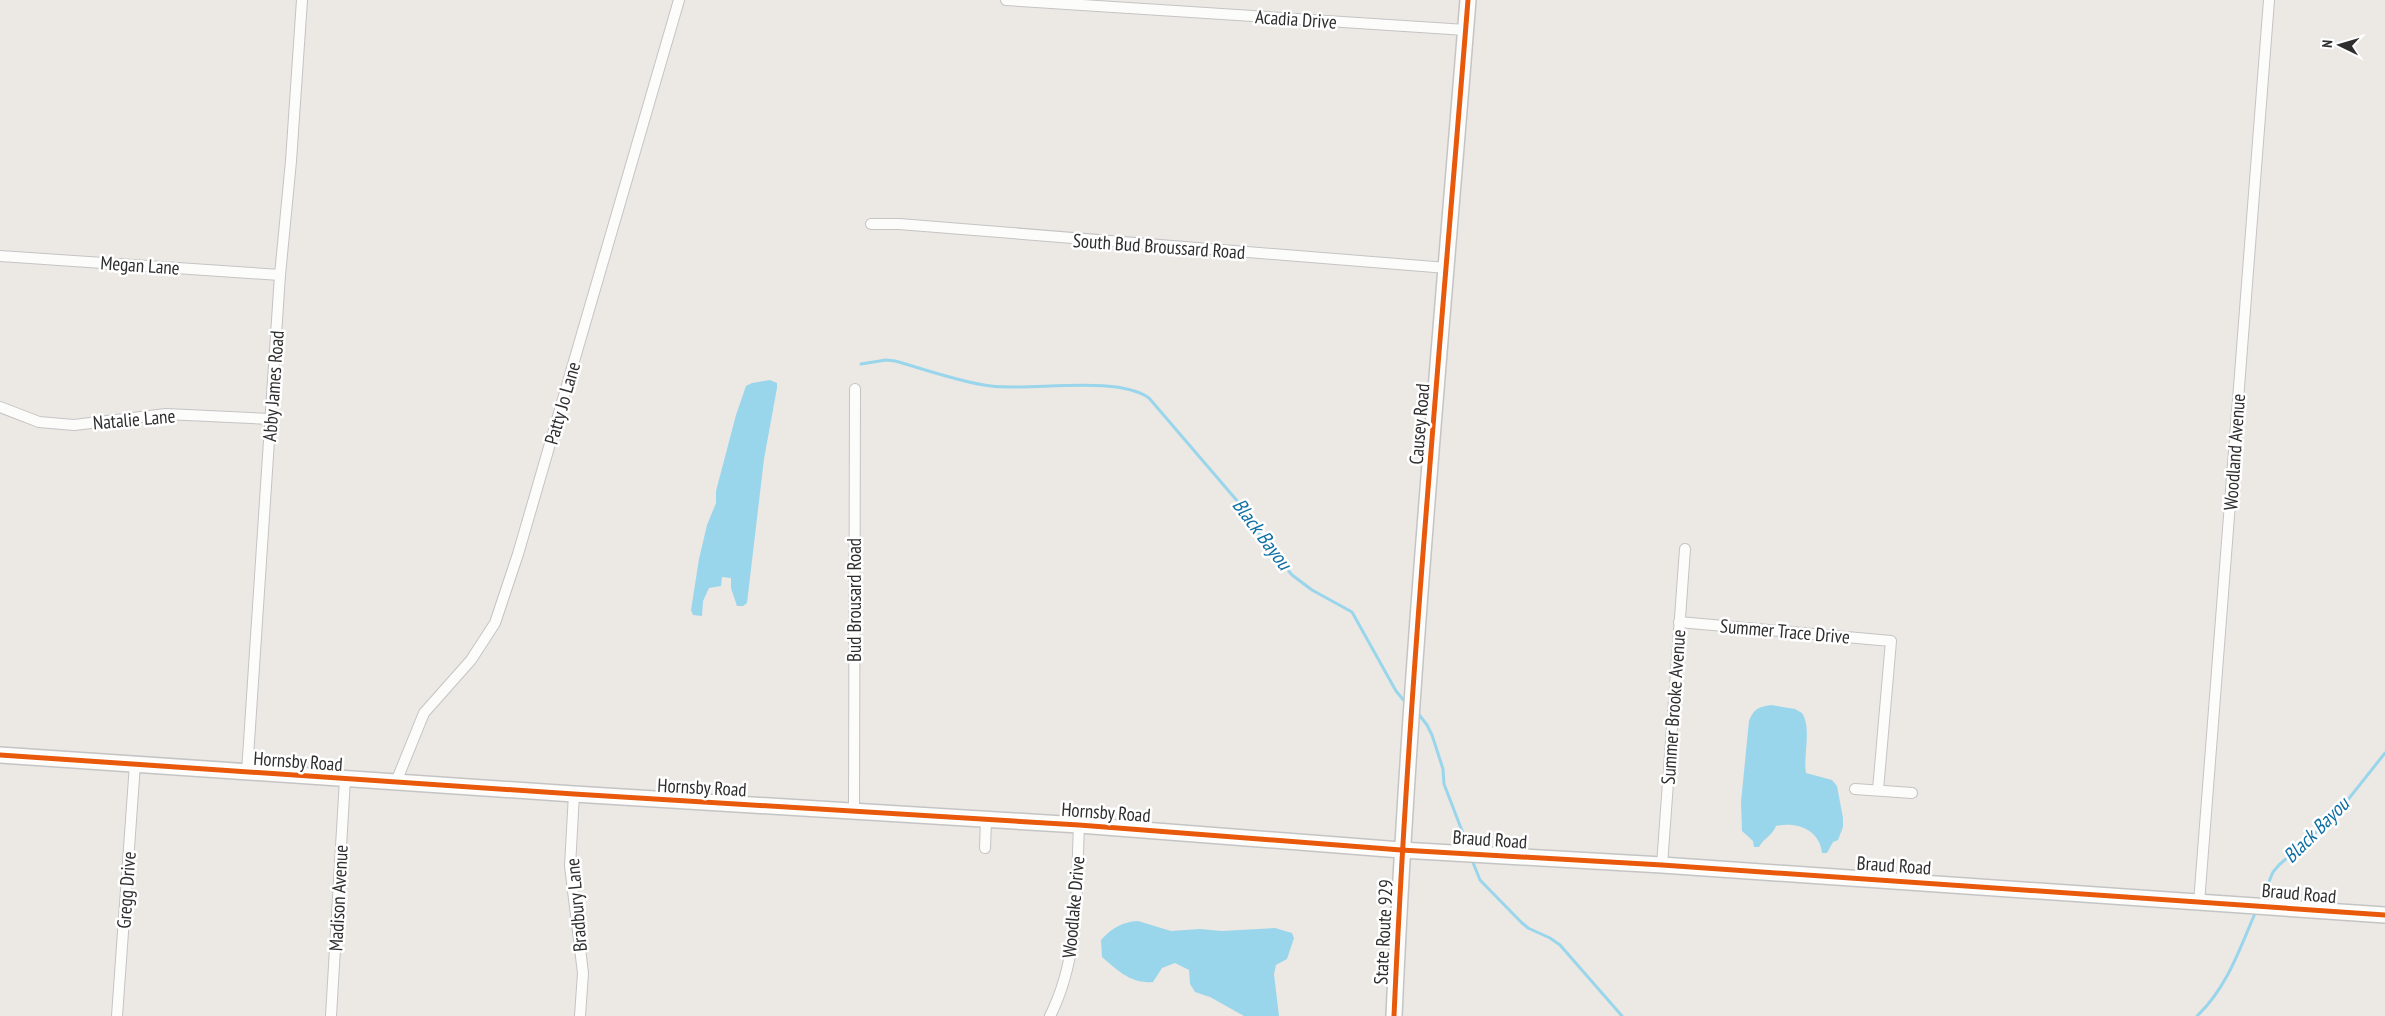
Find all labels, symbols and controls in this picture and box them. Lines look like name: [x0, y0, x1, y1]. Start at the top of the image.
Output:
street label: Acadia Drive: [1254, 4, 1338, 34]
north arrow: [2315, 20, 2365, 70]
text: N: [2318, 39, 2336, 48]
street label: South Bud Broussard Road: [1072, 228, 1246, 264]
street label: Megan Lane: [100, 250, 181, 280]
street label: Abby James Road: [257, 330, 289, 442]
street label: Patty Jo Lane: [539, 359, 585, 447]
street label: Causey Road: [1404, 382, 1434, 466]
street label: Woodland Avenue: [2218, 393, 2250, 511]
street label: Natalie Lane: [92, 403, 176, 435]
water label: Black Bayou: [1227, 493, 1298, 576]
street label: Bud Brousard Road: [842, 538, 866, 662]
street label: Summer Trace Drive: [1719, 613, 1851, 649]
street label: Summer Brooke Avenue: [1656, 629, 1690, 785]
street label: Hornsby Road: [253, 746, 343, 776]
street label: Hornsby Road: [657, 773, 747, 801]
water label: Black Bayou: [2277, 791, 2355, 869]
street label: Hornsby Road: [1061, 797, 1151, 827]
street label: Braud Road: [1452, 824, 1528, 854]
street label: Madison Avenue: [323, 844, 353, 952]
street label: Gregg Drive: [111, 850, 141, 929]
street label: Braud Road: [1856, 850, 1932, 880]
street label: Woodlake Drive: [1057, 855, 1089, 959]
street label: Bradbury Lane: [560, 857, 592, 953]
street label: Braud Road: [2261, 878, 2337, 908]
street label: State Route 929: [1368, 879, 1398, 985]

